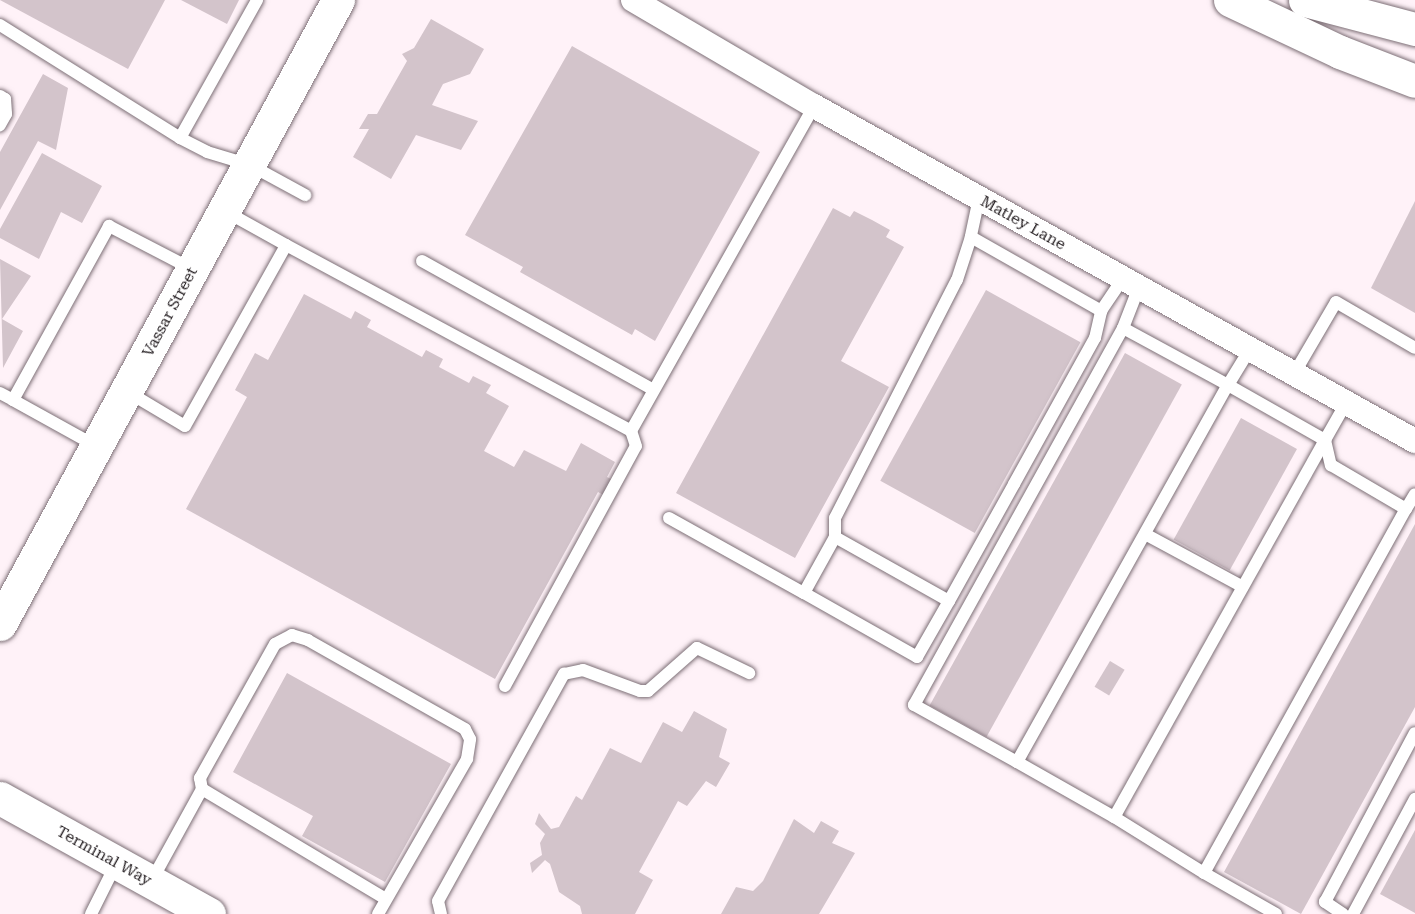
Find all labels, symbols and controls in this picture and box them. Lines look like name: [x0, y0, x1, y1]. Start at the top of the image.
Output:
street label: Matley Lane: [977, 192, 1069, 254]
street label: Vassar Street: [138, 264, 202, 360]
street label: Terminal Way: [53, 822, 155, 890]

